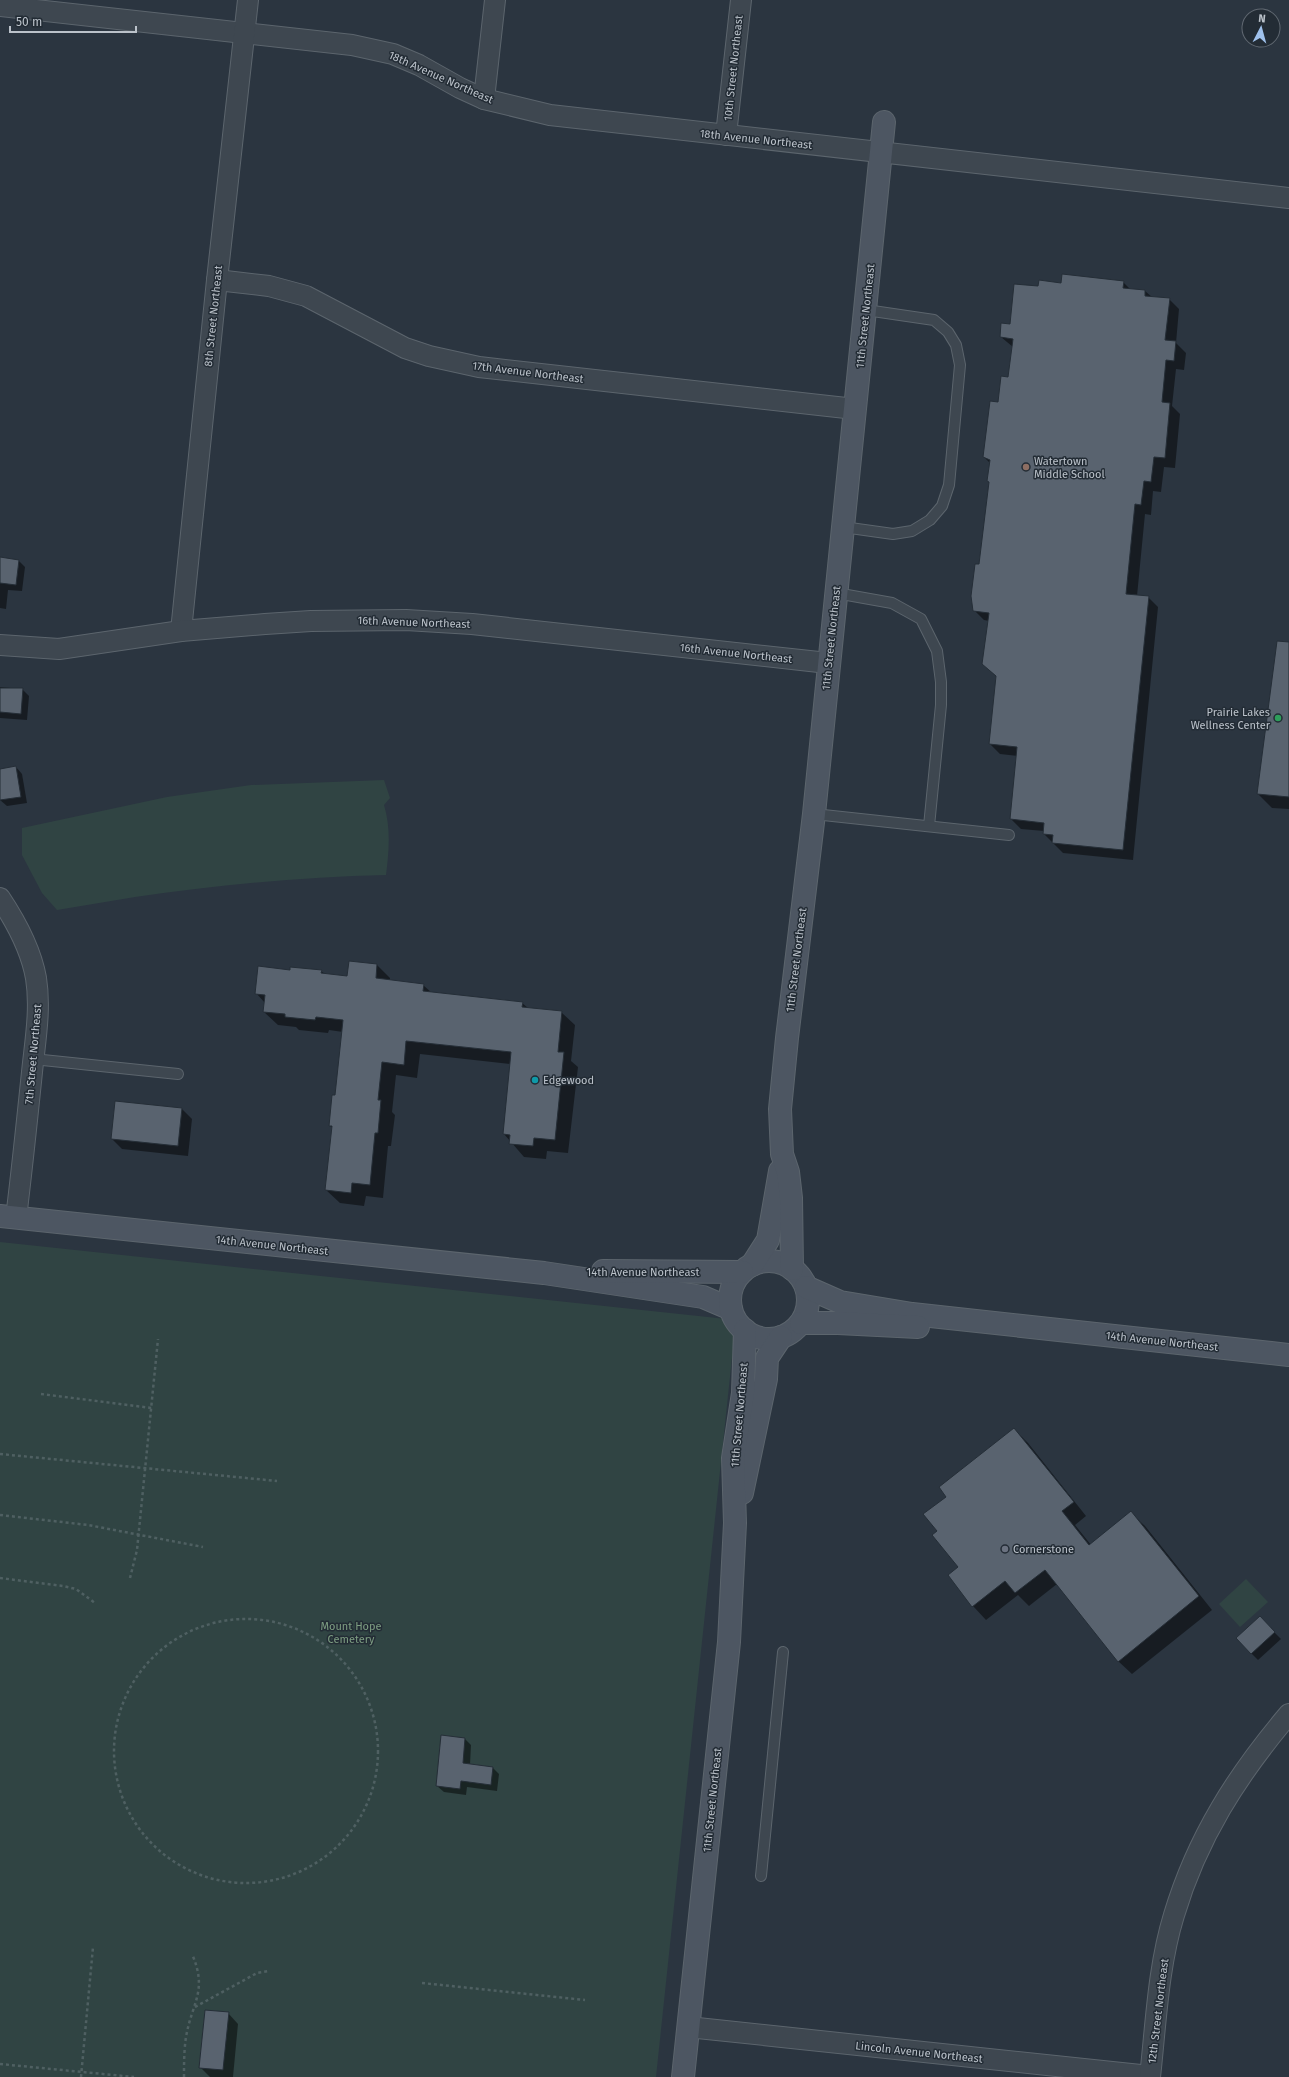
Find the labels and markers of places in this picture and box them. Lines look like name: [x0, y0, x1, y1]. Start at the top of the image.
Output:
place label: Watertown Middle School: [1034, 455, 1105, 481]
marker: Watertown Middle School: [1021, 462, 1031, 472]
place label: Prairie Lakes Wellness Center: [1191, 706, 1271, 732]
marker: Prairie Lakes Wellness Center: [1273, 713, 1283, 723]
place label: Edgewood: [543, 1074, 594, 1087]
marker: Edgewood: [530, 1075, 540, 1085]
place label: Cornerstone: [1013, 1543, 1074, 1556]
marker: Cornerstone: [1000, 1544, 1010, 1554]

